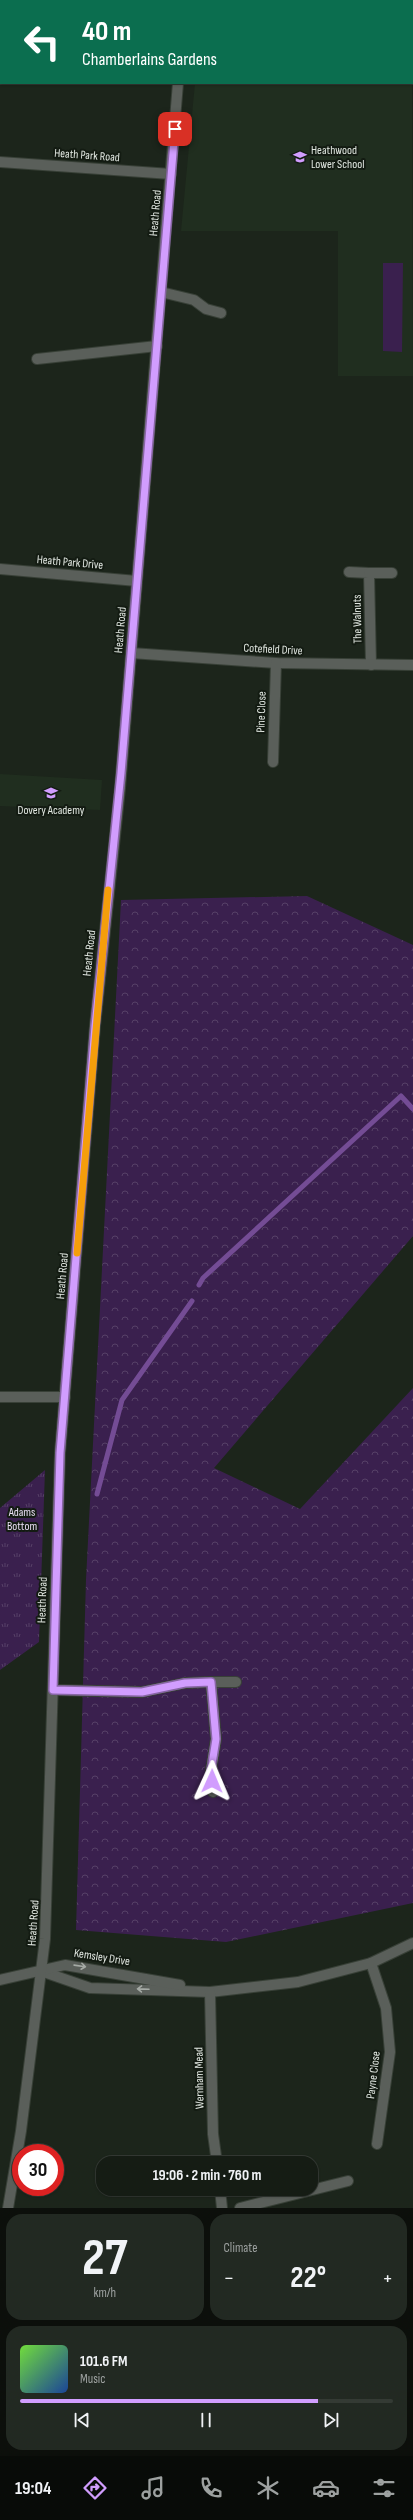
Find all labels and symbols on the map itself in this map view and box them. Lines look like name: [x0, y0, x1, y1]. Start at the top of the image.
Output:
pin: [158, 112, 192, 146]
place label: Heathwood Lower School: [311, 143, 364, 172]
street label: Heath Park Road: [54, 146, 120, 165]
school or university icon: Heathwood Lower School: [292, 149, 308, 165]
street label: Heath Road: [146, 189, 165, 237]
street label: Heath Park Drive: [36, 552, 104, 573]
street label: The Walnuts: [350, 594, 365, 644]
street label: Heath Road: [111, 606, 130, 654]
street label: Cotefield Drive: [243, 640, 303, 659]
street label: Pine Close: [253, 691, 270, 733]
school or university icon: Dovery Academy: [43, 785, 59, 801]
place label: Dovery Academy: [18, 803, 85, 818]
street label: Heath Road: [80, 929, 99, 977]
street label: Heath Road: [53, 1252, 72, 1300]
park label: Adams Bottom: [7, 1505, 37, 1534]
street label: Heath Road: [34, 1577, 51, 1623]
position arrow: [191, 1760, 233, 1802]
street label: Heath Road: [24, 1899, 43, 1947]
street label: Kemsley Drive: [73, 1946, 131, 1969]
one-way arrow: [73, 1962, 86, 1970]
one-way arrow: [137, 1985, 150, 1992]
street label: Wernham Mead: [191, 2047, 208, 2109]
street label: Payne Close: [363, 2050, 384, 2100]
speed limit sign: 30: [12, 2144, 64, 2196]

